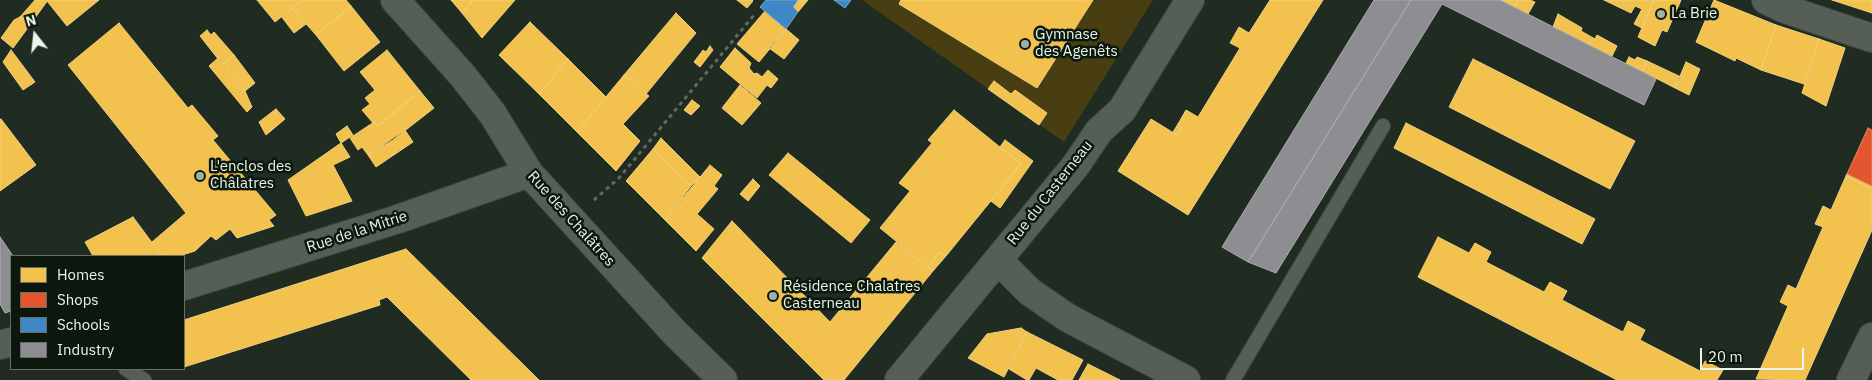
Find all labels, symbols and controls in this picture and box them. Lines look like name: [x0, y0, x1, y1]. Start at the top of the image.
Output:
place label: La Brie: [1671, 5, 1717, 23]
marker: La Brie: [1655, 8, 1667, 20]
north arrow: [10, 10, 60, 60]
text: N: [24, 11, 38, 31]
place label: Gymnase des Agenêts: [1035, 26, 1118, 61]
marker: Gymnase des Agenêts: [1019, 38, 1031, 50]
street label: Rue du Casterneau: [1004, 137, 1096, 249]
place label: L'enclos des Châlatres: [210, 158, 292, 193]
street label: Rue des Chalâtres: [524, 168, 618, 270]
marker: L'enclos des Châlatres: [194, 170, 206, 182]
street label: Rue de la Mitrie: [304, 207, 410, 257]
legend: [10, 255, 185, 370]
text: Homes: [57, 265, 105, 284]
place label: Résidence Chalatres Casterneau: [783, 278, 921, 313]
text: Shops: [57, 290, 99, 309]
marker: Résidence Chalatres Casterneau: [767, 290, 779, 302]
text: Schools: [57, 315, 110, 334]
scale bar: [1702, 338, 1806, 370]
text: Industry: [57, 340, 114, 359]
text: 20 m: [1708, 347, 1743, 366]

